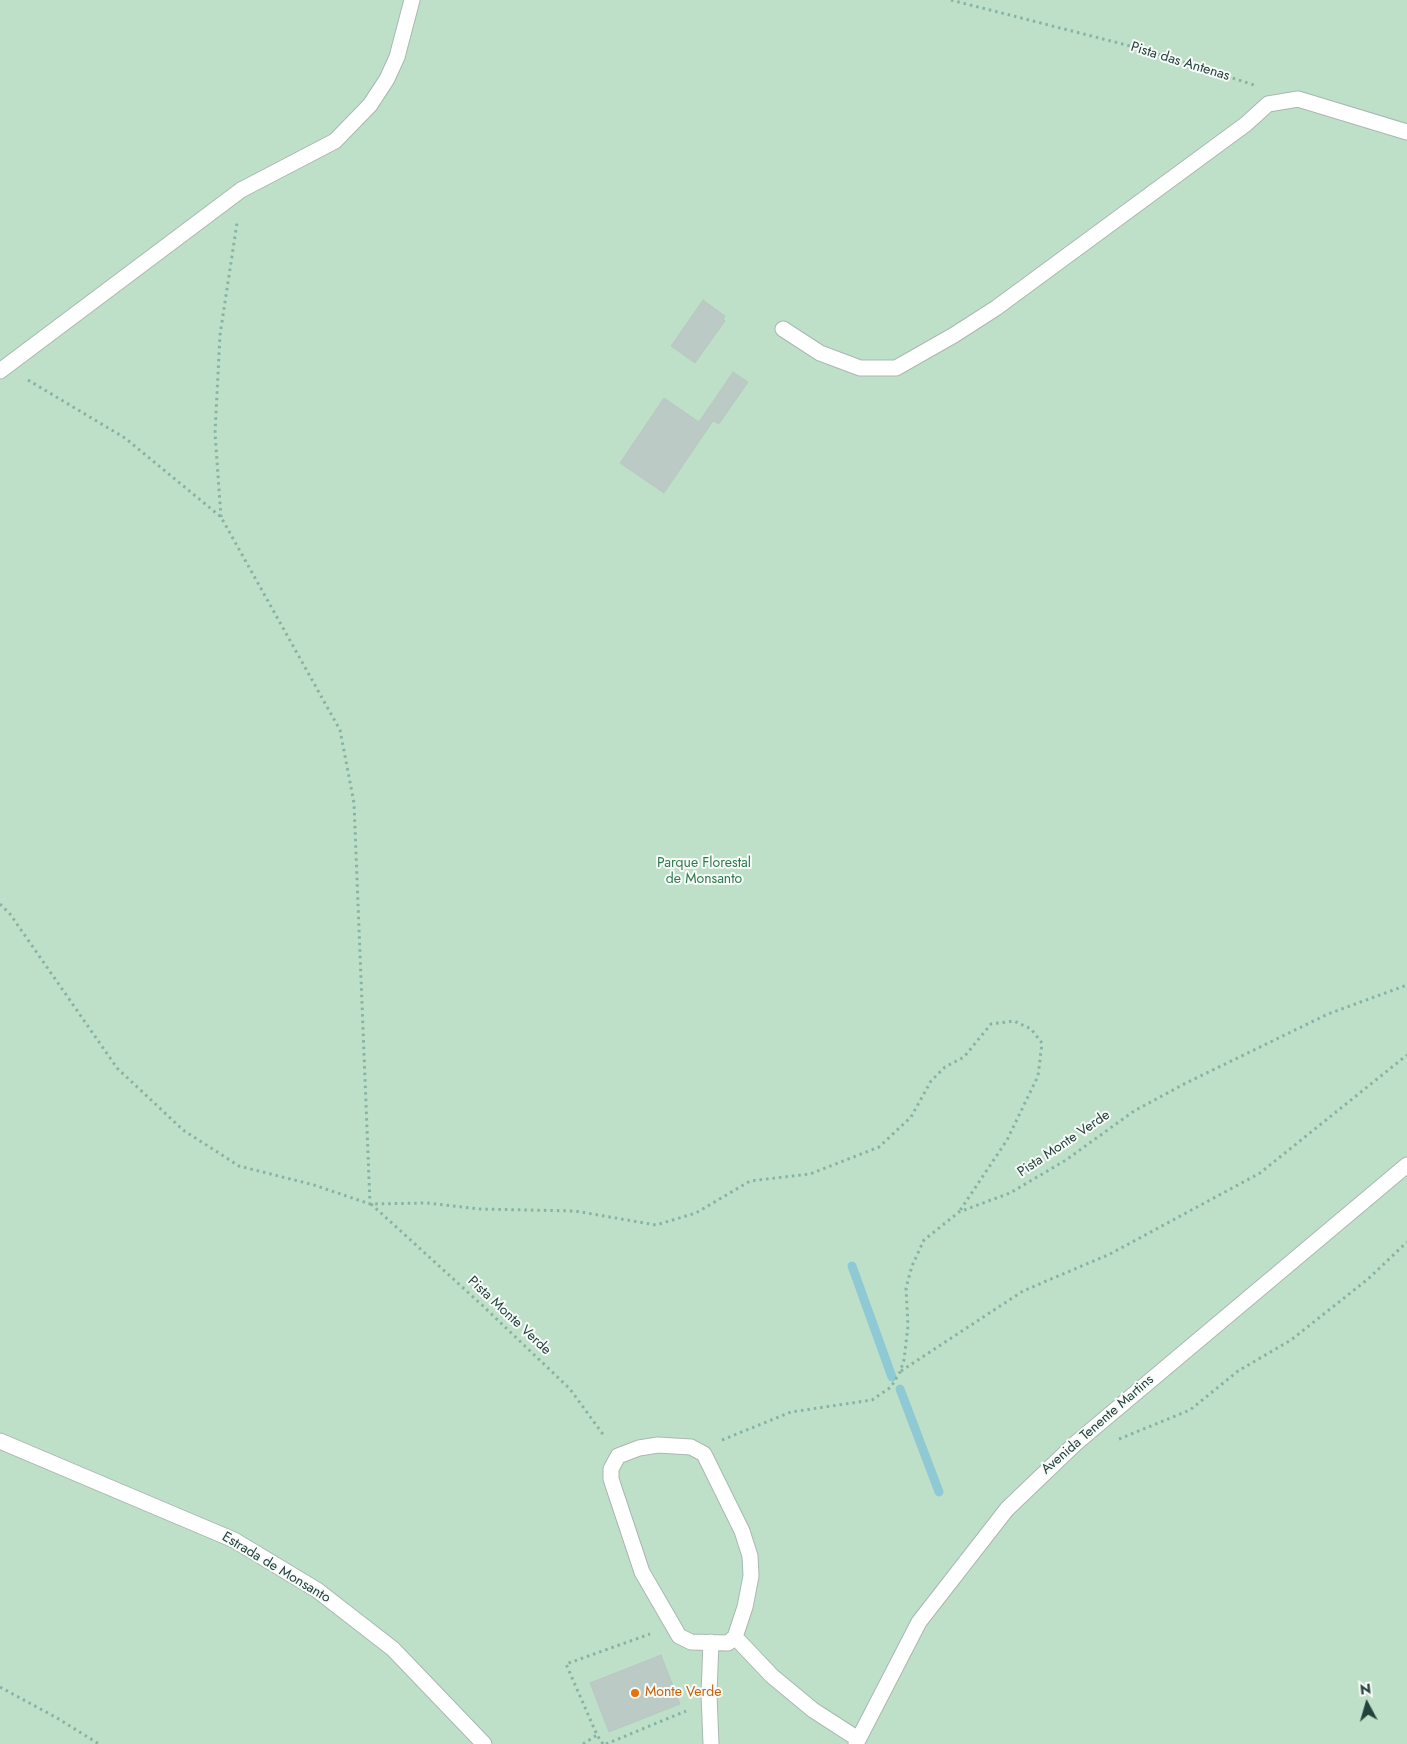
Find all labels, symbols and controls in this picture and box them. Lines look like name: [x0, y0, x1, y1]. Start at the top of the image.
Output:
street label: Pista das Antenas: [1128, 39, 1232, 85]
park label: Parque Florestal de Monsanto: [657, 856, 751, 889]
street label: Pista Monte Verde: [1015, 1107, 1113, 1181]
street label: Pista Monte Verde: [464, 1273, 554, 1359]
street label: Avenida Tenente Martins: [1038, 1372, 1158, 1478]
street label: Estrada de Monsanto: [219, 1529, 333, 1607]
north arrow: [1342, 1679, 1392, 1729]
text: N: [1359, 1679, 1372, 1700]
place label: Monte Verde: [645, 1685, 721, 1701]
marker: Monte Verde: [629, 1687, 641, 1699]

